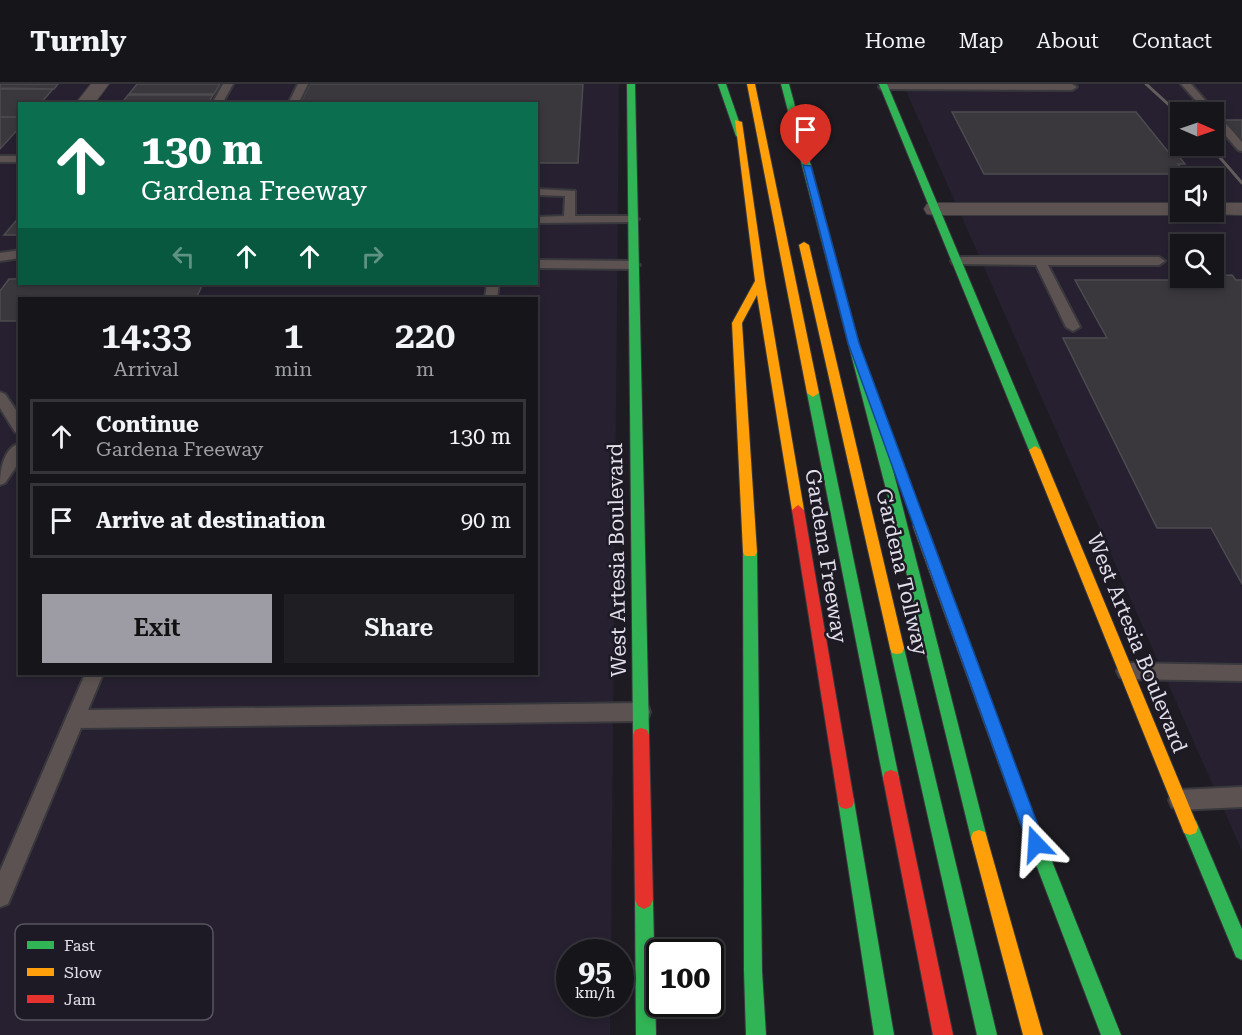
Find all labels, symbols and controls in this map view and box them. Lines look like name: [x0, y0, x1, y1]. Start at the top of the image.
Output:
text: Turnly: [30, 25, 126, 58]
text: Home: [865, 29, 926, 53]
text: Map: [959, 29, 1004, 53]
text: About: [1037, 29, 1099, 53]
text: Contact: [1132, 29, 1212, 53]
north arrow: [1170, 102, 1224, 156]
map controls: [1170, 102, 1224, 288]
pin: [780, 104, 831, 166]
icon: arrive: [789, 113, 822, 146]
text: 130 m: [141, 125, 263, 174]
icon: ahead: [42, 126, 120, 204]
button: sound: [1170, 168, 1224, 222]
text: Gardena Freeway: [141, 175, 367, 207]
button: search: [1170, 234, 1224, 288]
icon: left: [167, 240, 200, 273]
icon: ahead: [230, 240, 263, 273]
icon: ahead: [293, 240, 326, 273]
icon: right: [356, 240, 389, 273]
text: 14:33: [101, 315, 192, 357]
text: 1: [283, 315, 303, 357]
text: 220: [395, 315, 455, 357]
text: Arrival: [114, 357, 179, 381]
text: min: [275, 357, 312, 381]
text: m: [416, 357, 434, 381]
text: Continue: [96, 412, 199, 437]
icon: ahead: [45, 420, 78, 453]
text: 130 m: [448, 424, 511, 449]
text: Gardena Freeway: [96, 437, 263, 461]
street label: West Artesia Boulevard: [603, 442, 631, 677]
street label: Gardena Freeway: [800, 467, 852, 645]
street label: Gardena Tollway: [871, 486, 933, 658]
icon: arrive: [45, 504, 78, 537]
text: Arrive at destination: [96, 508, 325, 533]
text: 90 m: [461, 508, 511, 533]
street label: West Artesia Boulevard: [1082, 530, 1192, 757]
button: Exit: [42, 594, 272, 663]
button: Share: [284, 594, 514, 663]
position arrow: [1004, 812, 1068, 876]
legend: [15, 924, 213, 1020]
text: Fast: [64, 936, 95, 955]
speed limit sign: 100: [646, 939, 724, 1017]
text: 95: [578, 953, 612, 988]
text: Slow: [64, 963, 102, 982]
text: km/h: [575, 984, 615, 1002]
text: Jam: [64, 990, 96, 1009]

